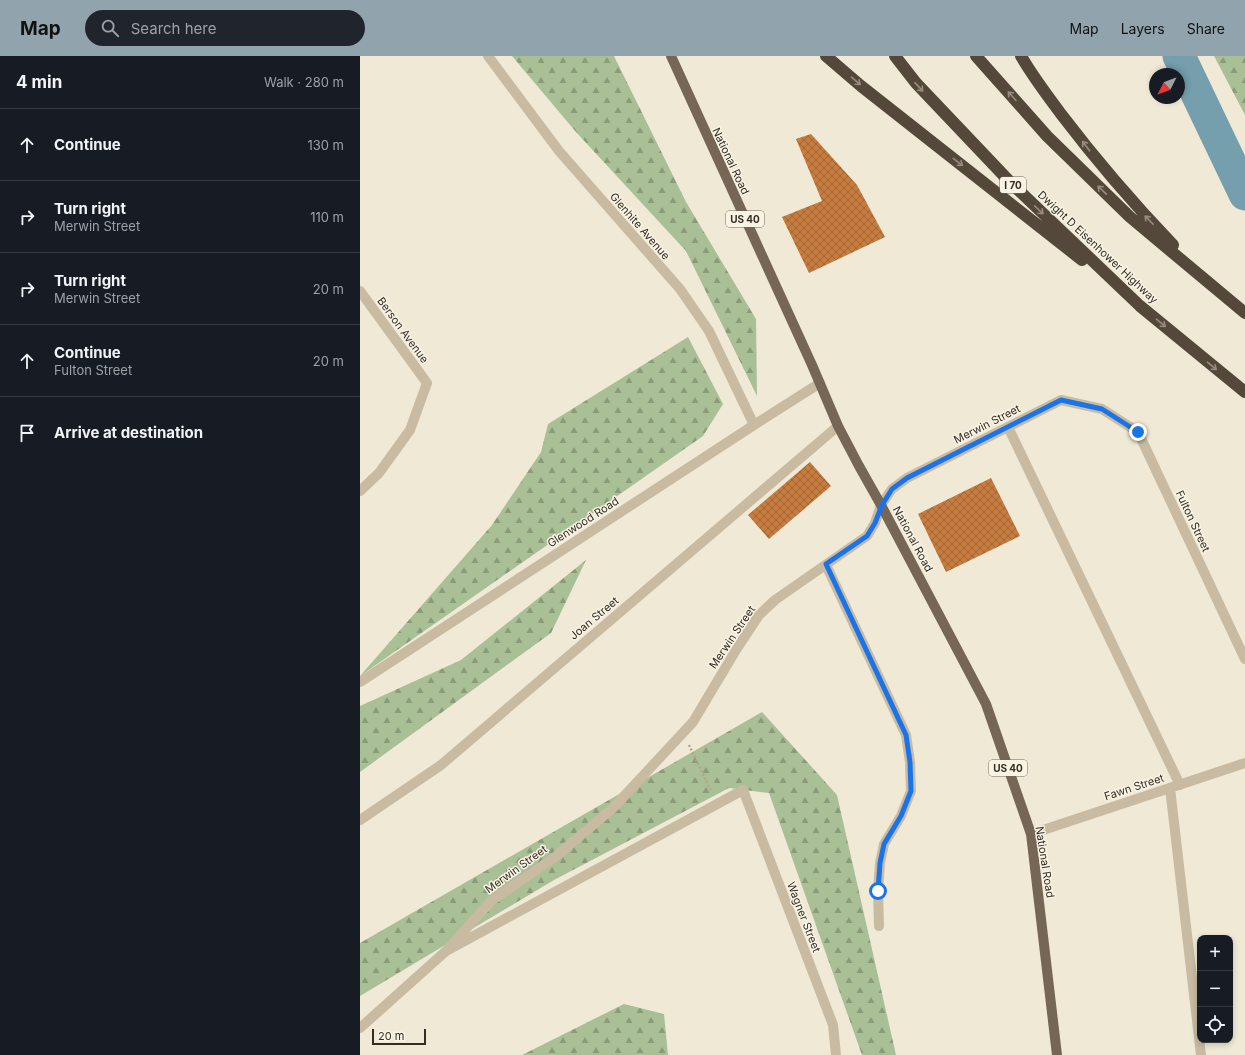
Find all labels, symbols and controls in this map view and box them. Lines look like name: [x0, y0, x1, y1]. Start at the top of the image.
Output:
search box: [85, 10, 365, 46]
text: Map: [20, 17, 61, 40]
icon: search: [99, 17, 121, 39]
text: Search here: [131, 19, 216, 38]
text: Map: [1070, 20, 1099, 37]
text: Layers: [1121, 20, 1165, 37]
text: Share: [1187, 20, 1225, 37]
north arrow: [1149, 68, 1185, 104]
text: 4 min: [16, 72, 62, 92]
text: Walk · 280 m: [264, 74, 344, 90]
one-way arrow: [851, 77, 861, 86]
one-way arrow: [915, 82, 924, 92]
one-way arrow: [1007, 91, 1016, 101]
street label: National Road: [709, 125, 753, 197]
icon: ahead: [16, 134, 38, 156]
text: Continue: [54, 135, 121, 154]
text: 130 m: [307, 137, 344, 153]
one-way arrow: [1082, 141, 1090, 152]
one-way arrow: [952, 158, 963, 166]
road number: I 70: [1000, 177, 1026, 193]
one-way arrow: [1097, 185, 1107, 194]
street label: Dwight D Eisenhower Highway: [1035, 188, 1161, 306]
street label: Glenhite Avenue: [607, 189, 673, 263]
text: Turn right: [54, 199, 126, 218]
one-way arrow: [1034, 205, 1044, 215]
icon: right: [16, 206, 38, 228]
text: 110 m: [310, 209, 344, 225]
road number: US 40: [726, 211, 764, 227]
one-way arrow: [1145, 215, 1154, 225]
text: Merwin Street: [54, 218, 140, 234]
text: Turn right: [54, 271, 126, 290]
icon: right: [16, 278, 38, 300]
text: 20 m: [313, 281, 344, 297]
text: Merwin Street: [54, 290, 140, 306]
street label: Berson Avenue: [374, 294, 432, 366]
one-way arrow: [1156, 319, 1167, 328]
text: Continue: [54, 343, 121, 362]
icon: ahead: [16, 350, 38, 372]
text: 20 m: [313, 353, 344, 369]
one-way arrow: [1207, 361, 1218, 370]
text: Fulton Street: [54, 362, 132, 378]
street label: Merwin Street: [951, 401, 1023, 447]
icon: arrive: [16, 422, 38, 444]
text: Arrive at destination: [54, 423, 203, 442]
route end: [1129, 423, 1147, 441]
street label: Fulton Street: [1173, 488, 1213, 554]
street label: Glenwood Road: [545, 494, 621, 550]
street label: National Road: [890, 504, 936, 574]
street label: Joan Street: [567, 593, 622, 643]
street label: Merwin Street: [706, 603, 758, 671]
road number: US 40: [989, 760, 1027, 776]
street label: Fawn Street: [1102, 771, 1166, 803]
street label: National Road: [1032, 825, 1058, 899]
street label: Merwin Street: [482, 842, 550, 896]
street label: Wagner Street: [784, 880, 824, 955]
route start: [869, 882, 887, 900]
map controls: [1197, 935, 1233, 1043]
button: +: [1197, 935, 1233, 971]
button: −: [1197, 971, 1233, 1007]
button: locate: [1197, 1007, 1233, 1043]
scale bar: [372, 1027, 426, 1046]
text: 20 m: [378, 1029, 404, 1043]

